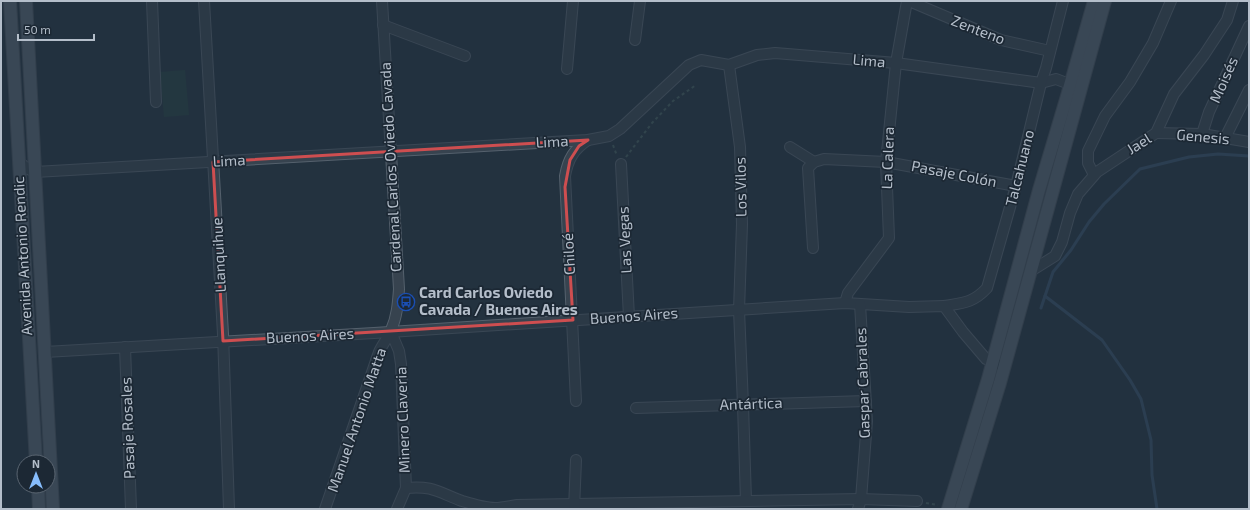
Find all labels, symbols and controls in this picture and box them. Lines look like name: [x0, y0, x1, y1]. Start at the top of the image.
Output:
street label: Zenteno: [949, 11, 1008, 48]
scale bar: [18, 16, 94, 42]
text: 50 m: [24, 22, 51, 36]
street label: Lima: [852, 50, 886, 70]
street label: Moisés: [1205, 54, 1241, 106]
street label: Cardenal Carlos Oviedo Cavada: [376, 62, 404, 273]
street label: Genesis: [1176, 125, 1230, 147]
street label: La Calera: [877, 126, 897, 190]
street label: Talcahuano: [1001, 128, 1037, 208]
street label: Jael: [1123, 128, 1155, 158]
street label: Lima: [535, 131, 569, 151]
street label: Lima: [212, 150, 246, 170]
street label: Pasaje Colón: [910, 156, 999, 191]
street label: Los Vilos: [730, 157, 750, 217]
street label: Avenida Antonio Rendic: [9, 176, 35, 336]
street label: Las Vegas: [613, 206, 635, 274]
street label: Llanquihue: [207, 217, 229, 293]
street label: Chiloé: [558, 233, 578, 276]
place label: Card Carlos Oviedo Cavada / Buenos Aires: [419, 283, 578, 318]
bus stop icon: Card Carlos Oviedo Cavada / Buenos Aires: [396, 292, 416, 312]
street label: Buenos Aires: [589, 303, 679, 327]
street label: Buenos Aires: [265, 324, 355, 346]
street label: Gaspar Cabrales: [851, 327, 873, 439]
street label: Manuel Antonio Matta: [323, 345, 389, 494]
street label: Minero Claveria: [391, 367, 413, 474]
street label: Pasaje Rosales: [116, 377, 139, 479]
street label: Antártica: [719, 393, 783, 413]
north arrow: [16, 454, 56, 494]
text: N: [32, 457, 40, 470]

